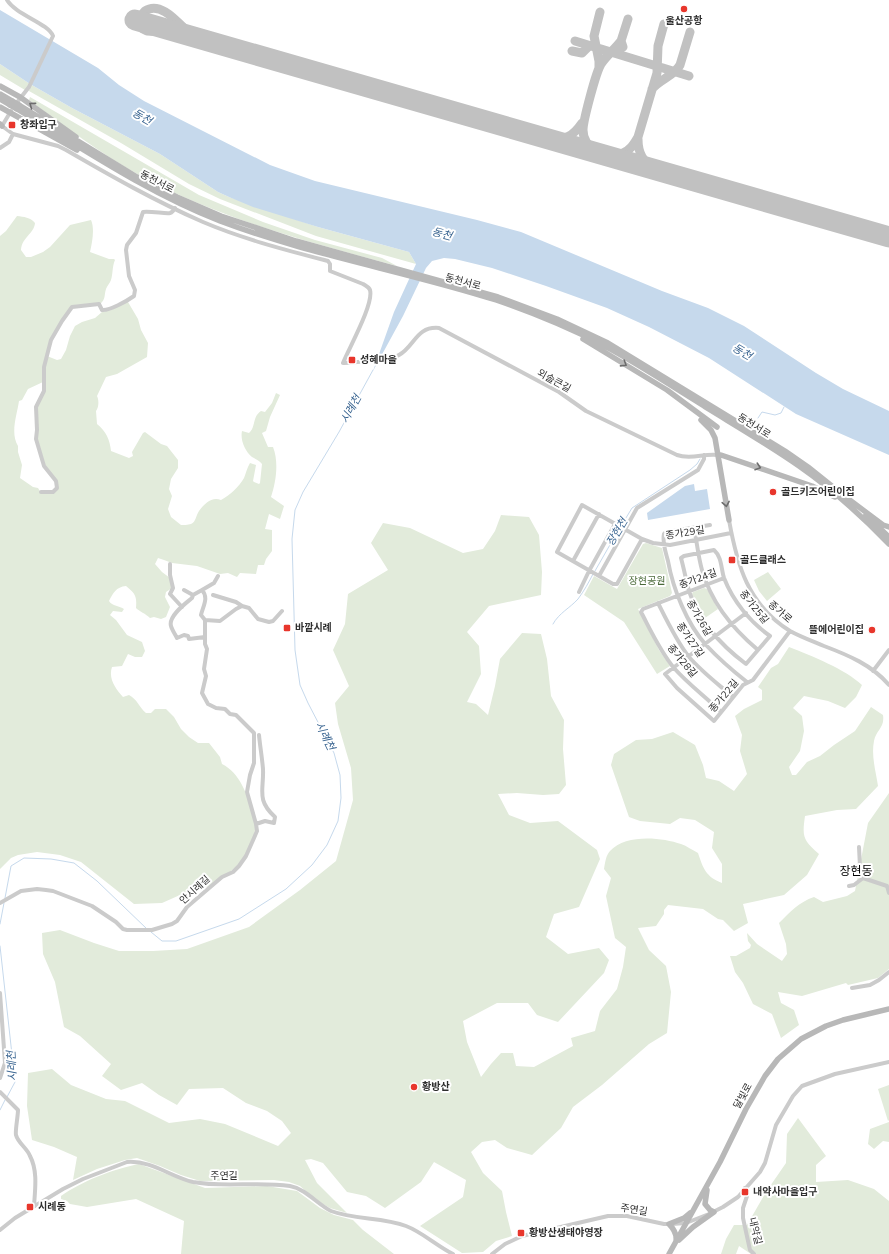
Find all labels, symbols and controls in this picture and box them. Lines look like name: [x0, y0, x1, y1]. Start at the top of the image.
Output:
marker: 울산공항: [679, 4, 689, 14]
place label: 울산공항: [666, 14, 702, 28]
one-way arrow: [29, 102, 36, 110]
water label: 동천: [129, 105, 156, 129]
place label: 창좌입구: [20, 118, 57, 132]
marker: 창좌입구: [7, 120, 17, 130]
street label: 동천서로: [137, 167, 177, 197]
water label: 동천: [430, 224, 456, 244]
street label: 동천서로: [443, 270, 483, 294]
water label: 동천: [729, 340, 756, 365]
place label: 성혜마을: [360, 353, 397, 367]
marker: 성혜마을: [347, 355, 357, 365]
one-way arrow: [620, 360, 627, 367]
street label: 외솔큰길: [535, 366, 573, 396]
water label: 시례천: [337, 390, 366, 426]
street label: 동천서로: [735, 410, 773, 442]
one-way arrow: [754, 463, 761, 471]
place label: 골드키즈어린이집: [781, 485, 855, 499]
marker: 골드키즈어린이집: [768, 487, 778, 497]
one-way arrow: [722, 501, 730, 507]
water label: 장현천: [603, 514, 632, 549]
street label: 종가29길: [664, 523, 706, 543]
place label: 골드클래스: [740, 553, 786, 567]
marker: 골드클래스: [727, 555, 737, 565]
street label: 종가24길: [677, 566, 719, 592]
park label: 장현공원: [629, 574, 665, 588]
street label: 종가25길: [736, 587, 772, 627]
street label: 종가26길: [683, 597, 715, 639]
street label: 종가로: [765, 598, 795, 626]
street label: 종가27길: [673, 620, 707, 660]
place label: 바깥시례: [295, 621, 332, 635]
marker: 바깥시례: [282, 623, 292, 633]
place label: 뜰에어린이집: [809, 623, 864, 637]
marker: 뜰에어린이집: [867, 625, 877, 635]
street label: 종가28길: [664, 641, 700, 681]
street label: 종가22길: [706, 676, 742, 716]
water label: 시례천: [312, 719, 339, 755]
district label: 장현동: [839, 863, 873, 879]
street label: 안시례길: [177, 872, 213, 908]
water label: 시례천: [4, 1049, 20, 1082]
place label: 황방산: [422, 1080, 450, 1094]
street label: 달빛로: [730, 1081, 756, 1111]
marker: 황방산: [409, 1082, 419, 1092]
street label: 주연길: [210, 1169, 238, 1183]
place label: 내약사마을입구: [753, 1185, 817, 1199]
marker: 내약사마을입구: [740, 1187, 750, 1197]
place label: 시례동: [38, 1200, 66, 1214]
street label: 주연길: [619, 1201, 649, 1219]
marker: 시례동: [25, 1202, 35, 1212]
street label: 내약길: [745, 1216, 765, 1246]
place label: 황방산생태야영장: [529, 1226, 603, 1240]
marker: 황방산생태야영장: [516, 1228, 526, 1238]

